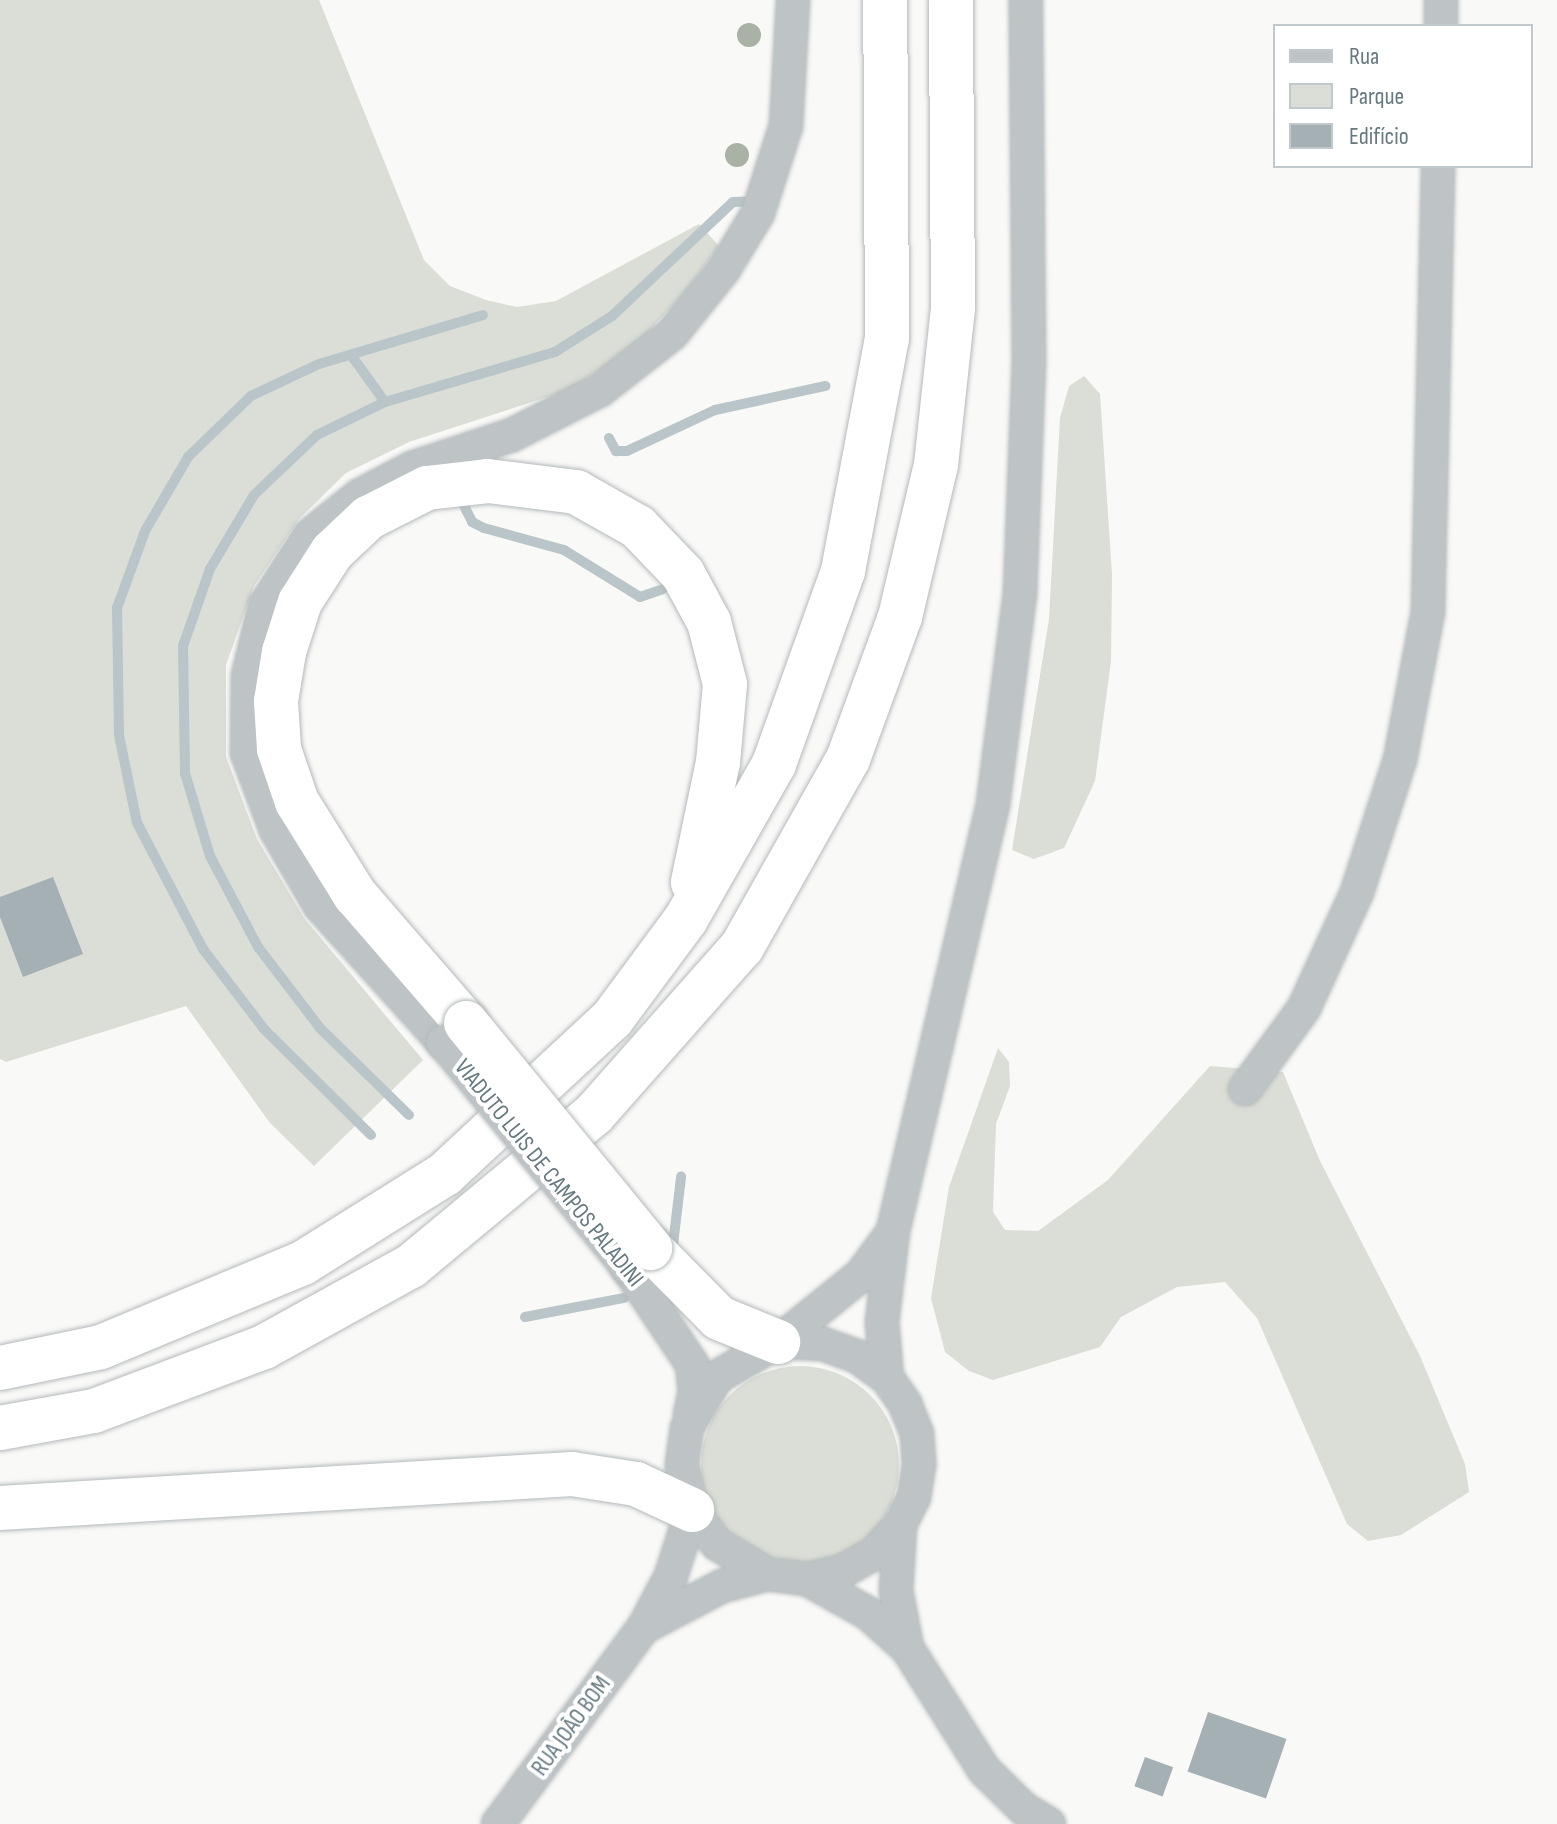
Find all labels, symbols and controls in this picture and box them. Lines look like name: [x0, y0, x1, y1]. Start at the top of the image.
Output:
legend: [1273, 24, 1533, 168]
text: Rua: [1349, 42, 1379, 71]
text: Parque: [1349, 82, 1404, 111]
text: Edifício: [1349, 122, 1409, 151]
street label: VIADUTO LUIS DE CAMPOS PALADINI: [448, 1053, 650, 1293]
street label: RUA JOÃO BOM: [525, 1671, 617, 1781]

